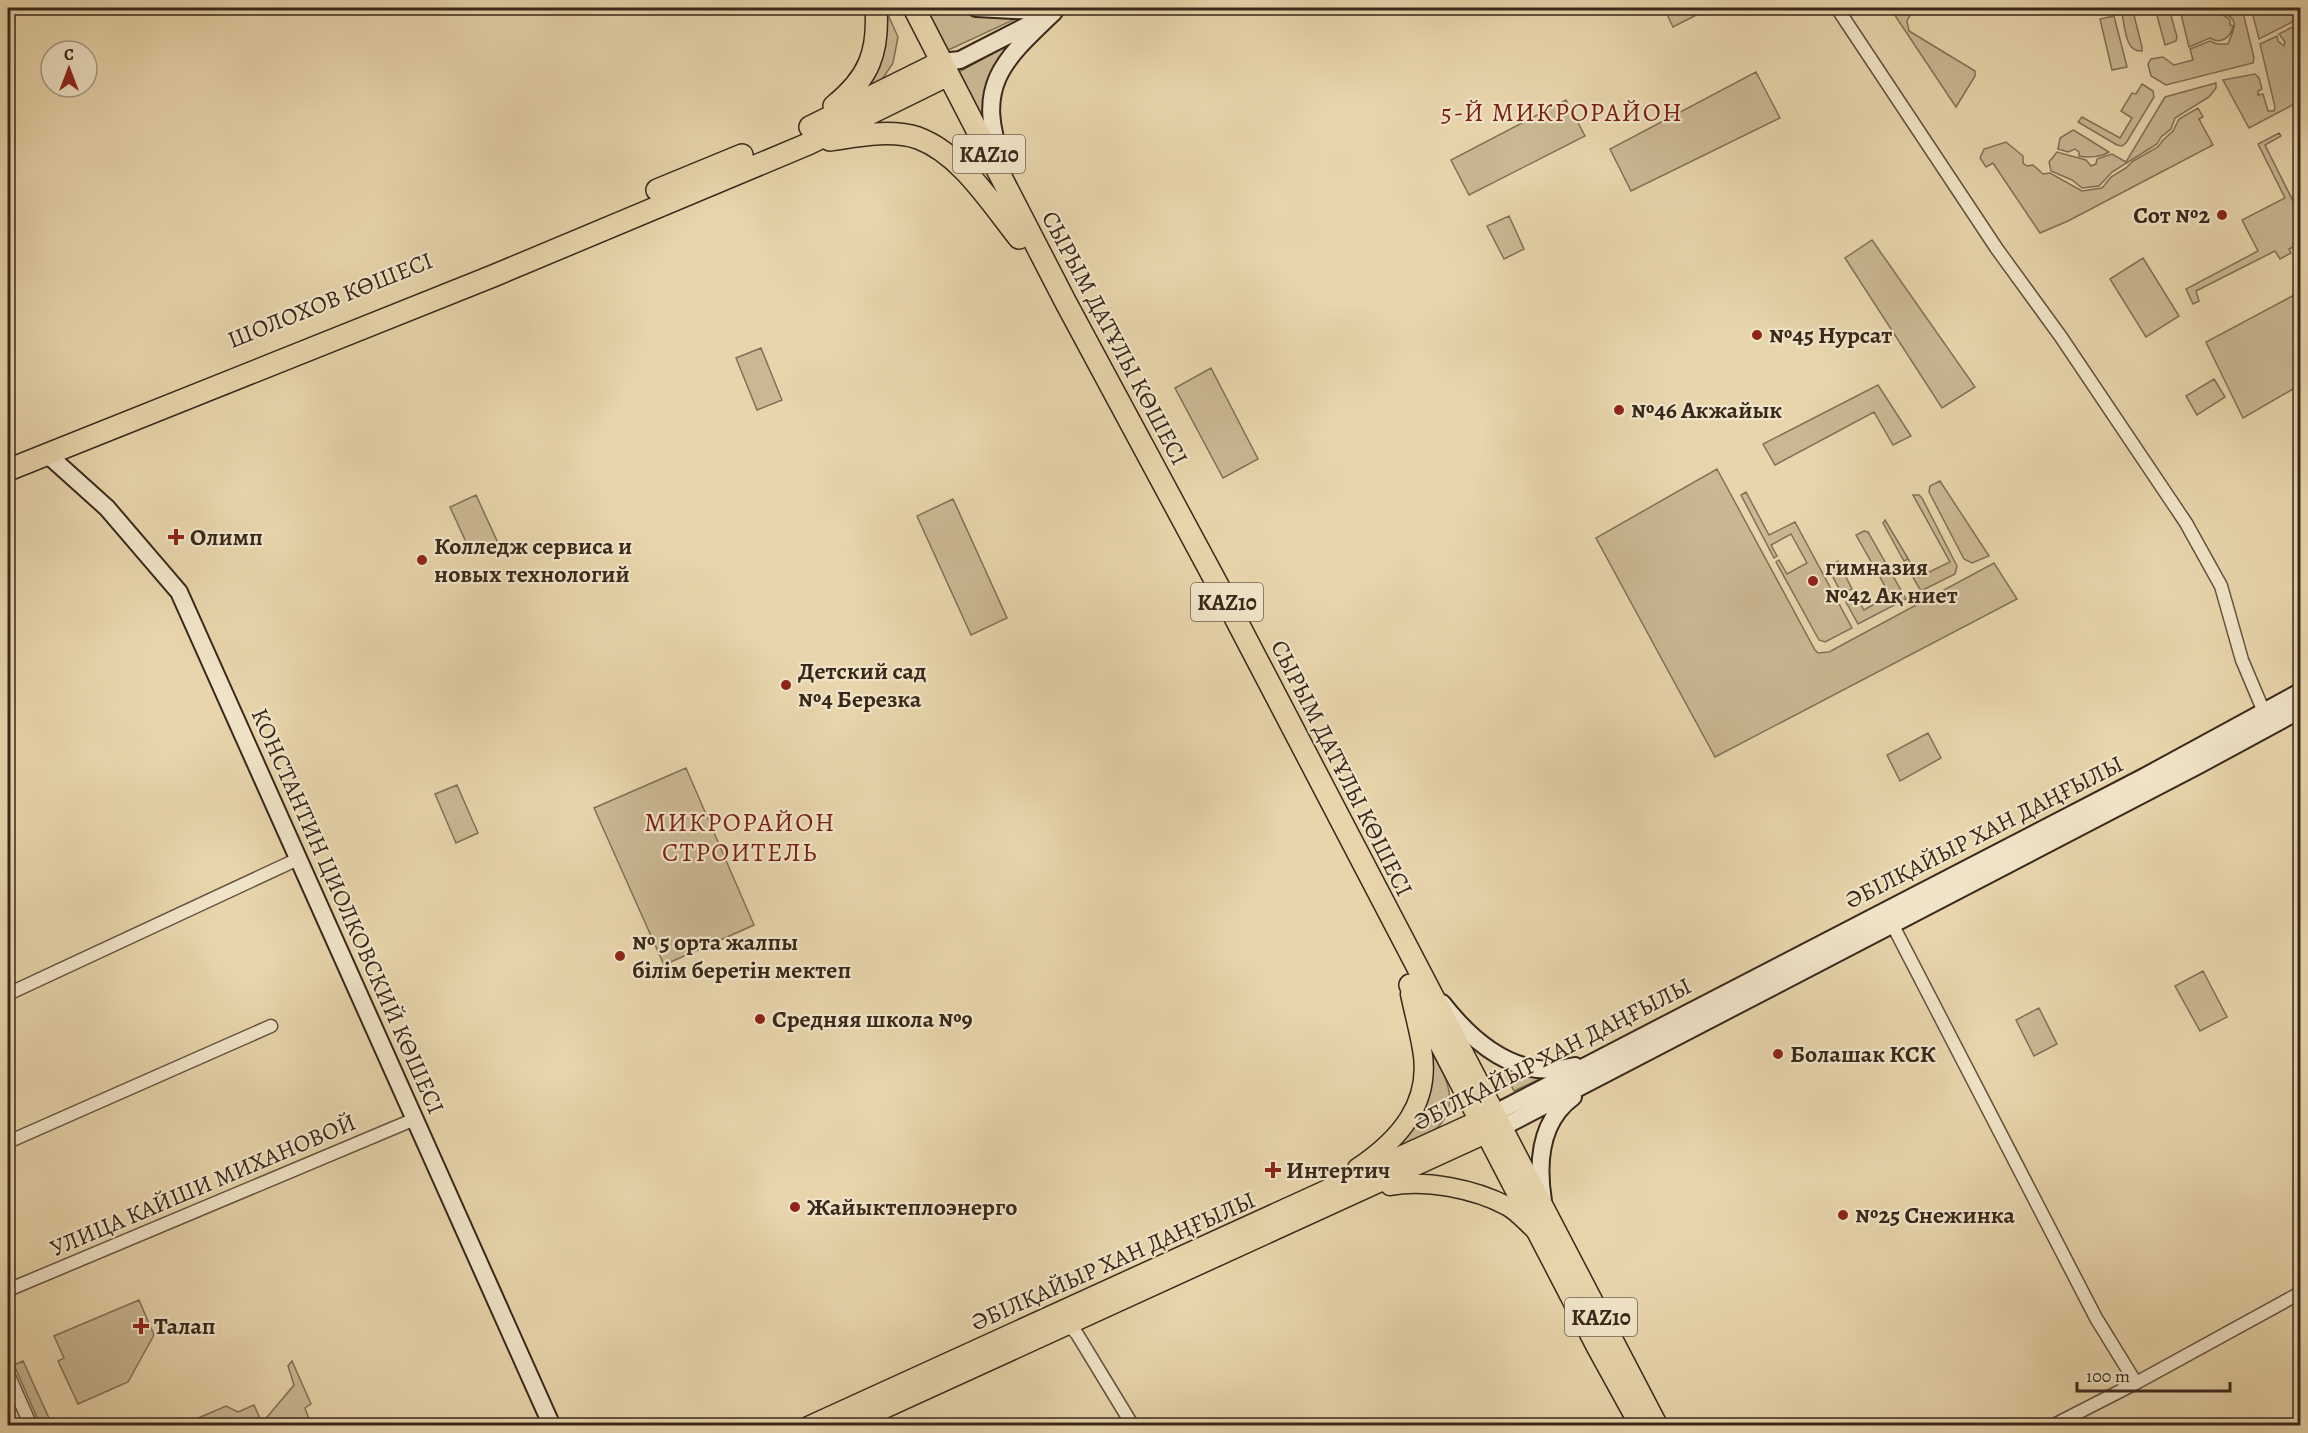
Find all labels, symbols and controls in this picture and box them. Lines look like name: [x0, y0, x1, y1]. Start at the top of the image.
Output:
north arrow: [39, 39, 99, 99]
text: С: [64, 44, 74, 66]
district label: 5-Й МИКРОРАЙОН: [1441, 95, 1683, 130]
road number: KAZ10: [953, 135, 1025, 173]
place label: Сот №2: [2133, 199, 2210, 231]
street label: СЫРЫМ ДАТҰЛЫ КӨШЕСІ: [1034, 205, 1196, 471]
marker: Сот №2: [2215, 208, 2229, 222]
street label: ШОЛОХОВ КӨШЕСІ: [223, 244, 437, 356]
place label: №45 Нурсат: [1769, 319, 1892, 351]
marker: №45 Нурсат: [1750, 328, 1764, 342]
place label: №46 Акжайык: [1631, 394, 1782, 426]
marker: №46 Акжайык: [1612, 403, 1626, 417]
place label: Олимп: [190, 521, 263, 553]
marker: Олимп: [167, 528, 185, 546]
place label: Колледж сервиса и новых технологий: [434, 530, 632, 590]
place label: гимназия №42 Ақ ниет: [1825, 551, 1958, 611]
marker: Колледж сервиса и новых технологий: [415, 553, 429, 567]
marker: гимназия №42 Ақ ниет: [1806, 574, 1820, 588]
road number: KAZ10: [1191, 583, 1263, 621]
street label: СЫРЫМ ДАТҰЛЫ КӨШЕСІ: [1263, 634, 1421, 902]
place label: Детский сад №4 Березка: [798, 655, 926, 715]
marker: Детский сад №4 Березка: [779, 678, 793, 692]
street label: КОНСТАНТИН ЦИОЛКОВСКИЙ КӨШЕСІ: [244, 703, 452, 1119]
street label: ӘБІЛҚАЙЫР ХАН ДАҢҒЫЛЫ: [1839, 748, 2129, 916]
district label: МИКРОРАЙОН СТРОИТЕЛЬ: [644, 805, 836, 870]
place label: № 5 орта жалпы білім беретін мектеп: [632, 926, 851, 986]
marker: № 5 орта жалпы білім беретін мектеп: [613, 949, 627, 963]
street label: ӘБІЛҚАЙЫР ХАН ДАҢҒЫЛЫ: [1407, 970, 1697, 1138]
place label: Средняя школа №9: [772, 1003, 973, 1035]
marker: Средняя школа №9: [753, 1012, 767, 1026]
place label: Болашак КСК: [1790, 1038, 1936, 1070]
marker: Болашак КСК: [1771, 1047, 1785, 1061]
street label: УЛИЦА КАЙШИ МИХАНОВОЙ: [45, 1106, 361, 1264]
place label: Интертич: [1286, 1154, 1390, 1186]
marker: Интертич: [1264, 1161, 1282, 1179]
street label: ӘБІЛҚАЙЫР ХАН ДАҢҒЫЛЫ: [966, 1184, 1260, 1338]
place label: Жайыктеплоэнерго: [807, 1191, 1017, 1223]
place label: №25 Снежинка: [1855, 1199, 2015, 1231]
marker: Жайыктеплоэнерго: [788, 1200, 802, 1214]
marker: №25 Снежинка: [1836, 1208, 1850, 1222]
road number: KAZ10: [1565, 1298, 1637, 1336]
place label: Талап: [154, 1310, 216, 1342]
marker: Талап: [132, 1317, 150, 1335]
scale bar: [2077, 1355, 2230, 1393]
text: 100 m: [2086, 1364, 2130, 1388]

